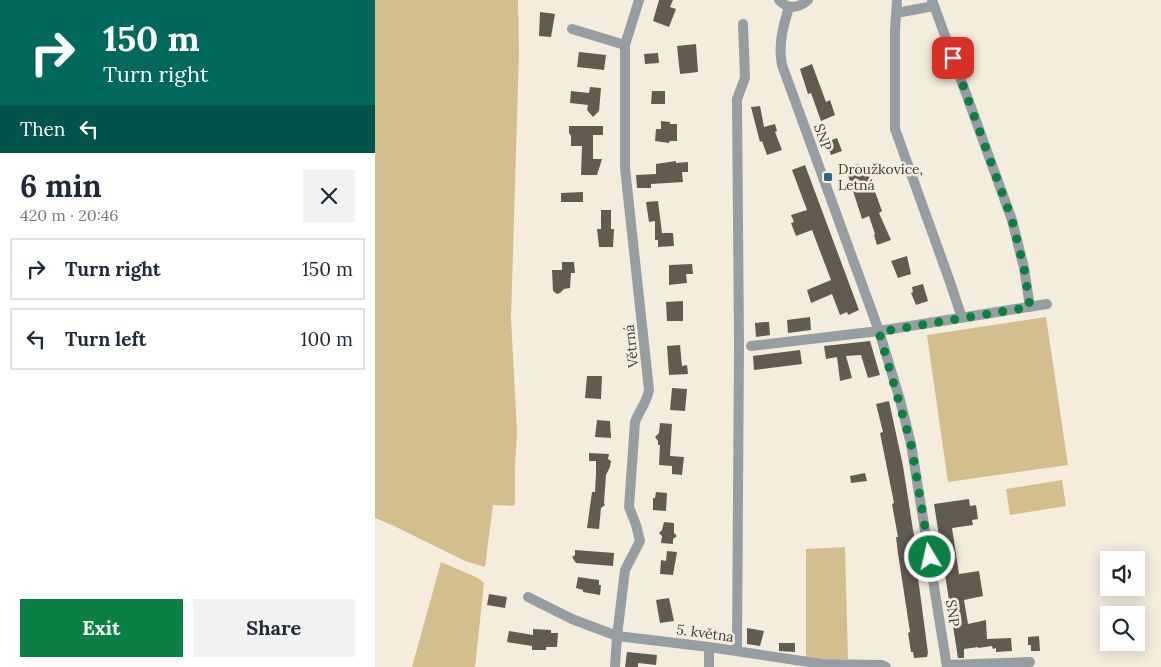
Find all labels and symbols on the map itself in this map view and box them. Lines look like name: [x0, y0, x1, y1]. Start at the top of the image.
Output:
pin: [932, 37, 974, 79]
street label: SNP: [810, 121, 836, 153]
place label: Droužkovice, Letná: [838, 160, 923, 194]
marker: Droužkovice, Letná: [822, 171, 834, 183]
street label: Větrná: [620, 324, 642, 369]
position arrow: [903, 530, 955, 582]
street label: SNP: [942, 598, 964, 628]
street label: 5. května: [675, 620, 735, 646]

